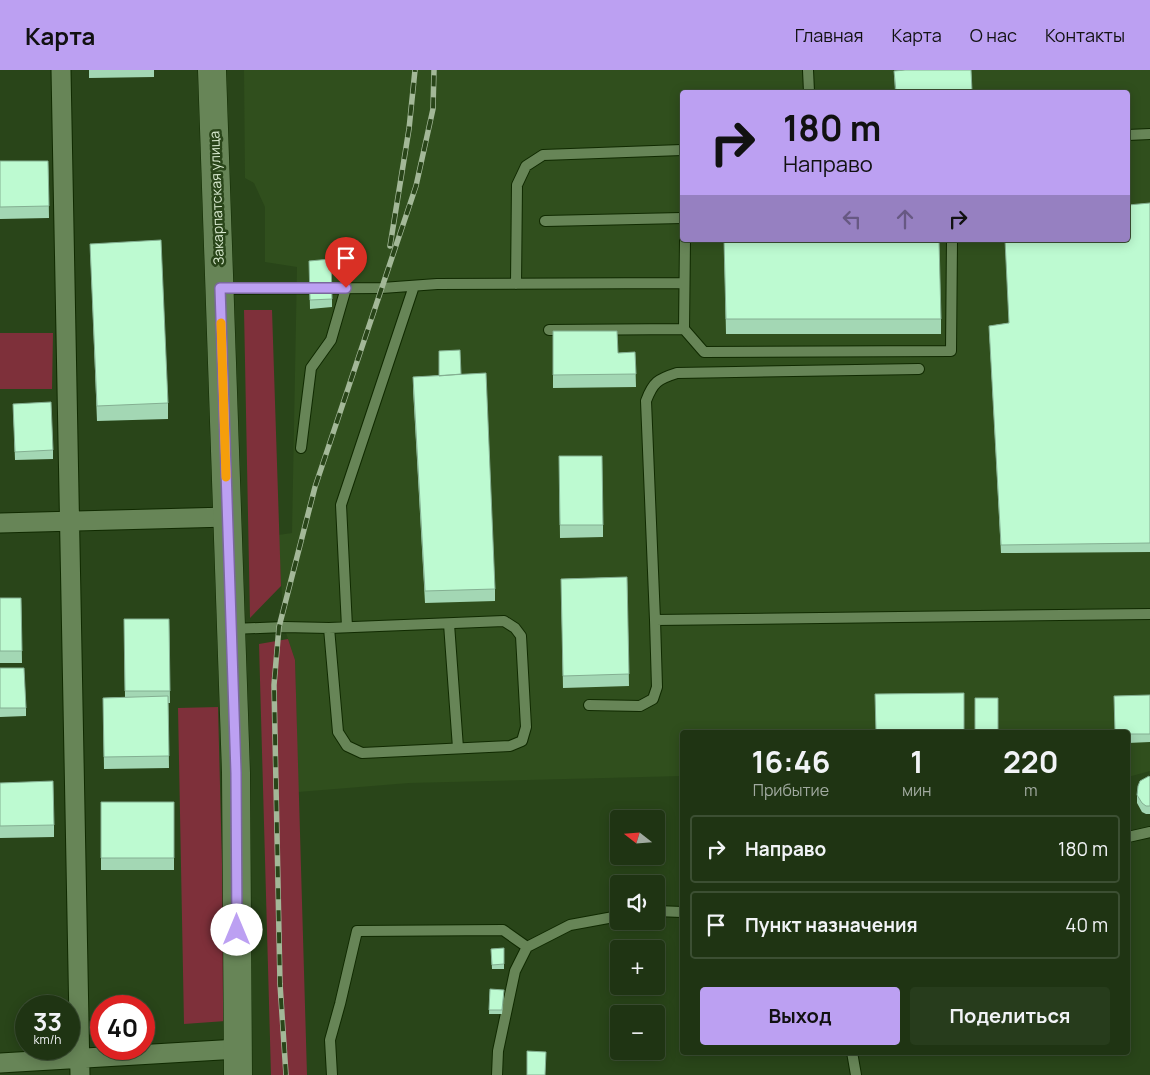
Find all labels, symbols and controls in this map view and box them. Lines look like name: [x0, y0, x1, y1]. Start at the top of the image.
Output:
text: Карта: [25, 19, 95, 52]
text: Главная: [795, 23, 864, 47]
text: Карта: [892, 23, 942, 47]
text: О нас: [970, 23, 1017, 47]
text: Контакты: [1045, 23, 1125, 47]
text: 180 m: [783, 104, 881, 152]
icon: right: [700, 110, 765, 175]
street label: Закарпатская улица: [204, 131, 228, 265]
text: Направо: [783, 149, 873, 179]
icon: left: [838, 205, 866, 233]
icon: ahead: [891, 205, 919, 233]
icon: right: [944, 205, 972, 233]
pin: [325, 237, 367, 288]
icon: arrive: [332, 244, 360, 272]
text: 16:46: [751, 741, 830, 782]
text: 1: [910, 741, 923, 782]
text: 220: [1003, 741, 1058, 782]
text: Прибытие: [753, 779, 829, 801]
text: мин: [902, 779, 932, 801]
text: m: [1024, 779, 1038, 801]
north arrow: [610, 810, 665, 865]
map controls: [610, 810, 665, 1060]
icon: right: [702, 835, 730, 863]
text: Направо: [745, 836, 826, 862]
text: 180 m: [1058, 836, 1108, 862]
button: sound: [610, 875, 665, 930]
position arrow: [210, 903, 262, 955]
icon: arrive: [702, 911, 730, 939]
text: Пункт назначения: [745, 912, 918, 938]
text: 40 m: [1065, 912, 1108, 938]
button: +: [610, 940, 665, 995]
button: Выход: [700, 987, 900, 1045]
button: Поделиться: [910, 987, 1110, 1045]
speed limit sign: 40: [90, 995, 155, 1060]
text: 33: [33, 1004, 62, 1039]
button: −: [610, 1005, 665, 1060]
text: km/h: [34, 1031, 61, 1048]

